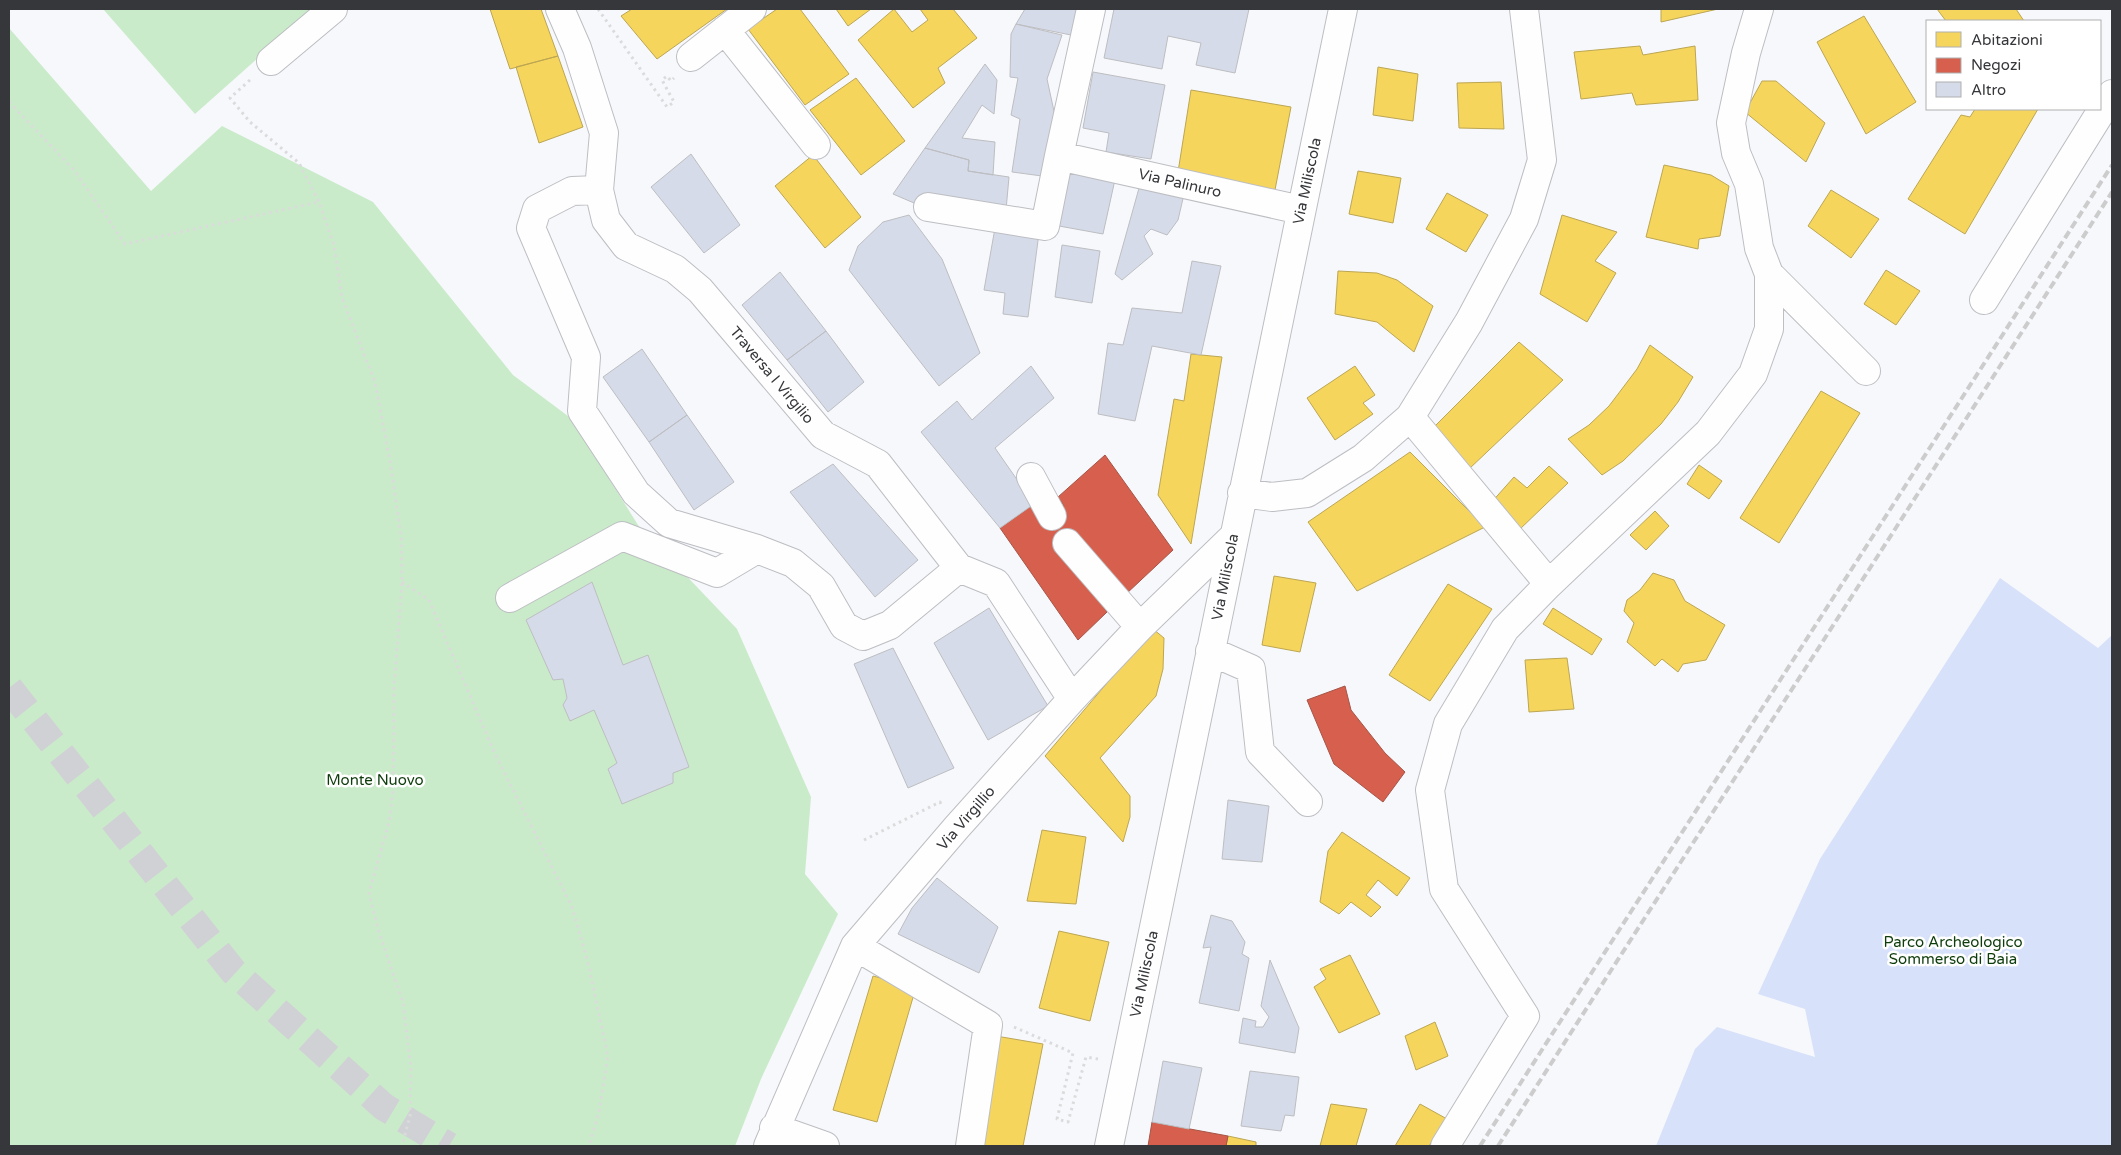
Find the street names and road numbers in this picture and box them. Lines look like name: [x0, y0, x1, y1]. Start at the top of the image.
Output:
street label: Via Miliscola: [1289, 136, 1325, 226]
street label: Via Palinuro: [1137, 165, 1223, 201]
street label: Traversa I Virgilio: [726, 323, 818, 427]
street label: Via Miliscola: [1208, 532, 1242, 622]
street label: Via Virgillio: [933, 782, 999, 854]
street label: Via Miliscola: [1126, 929, 1162, 1019]

